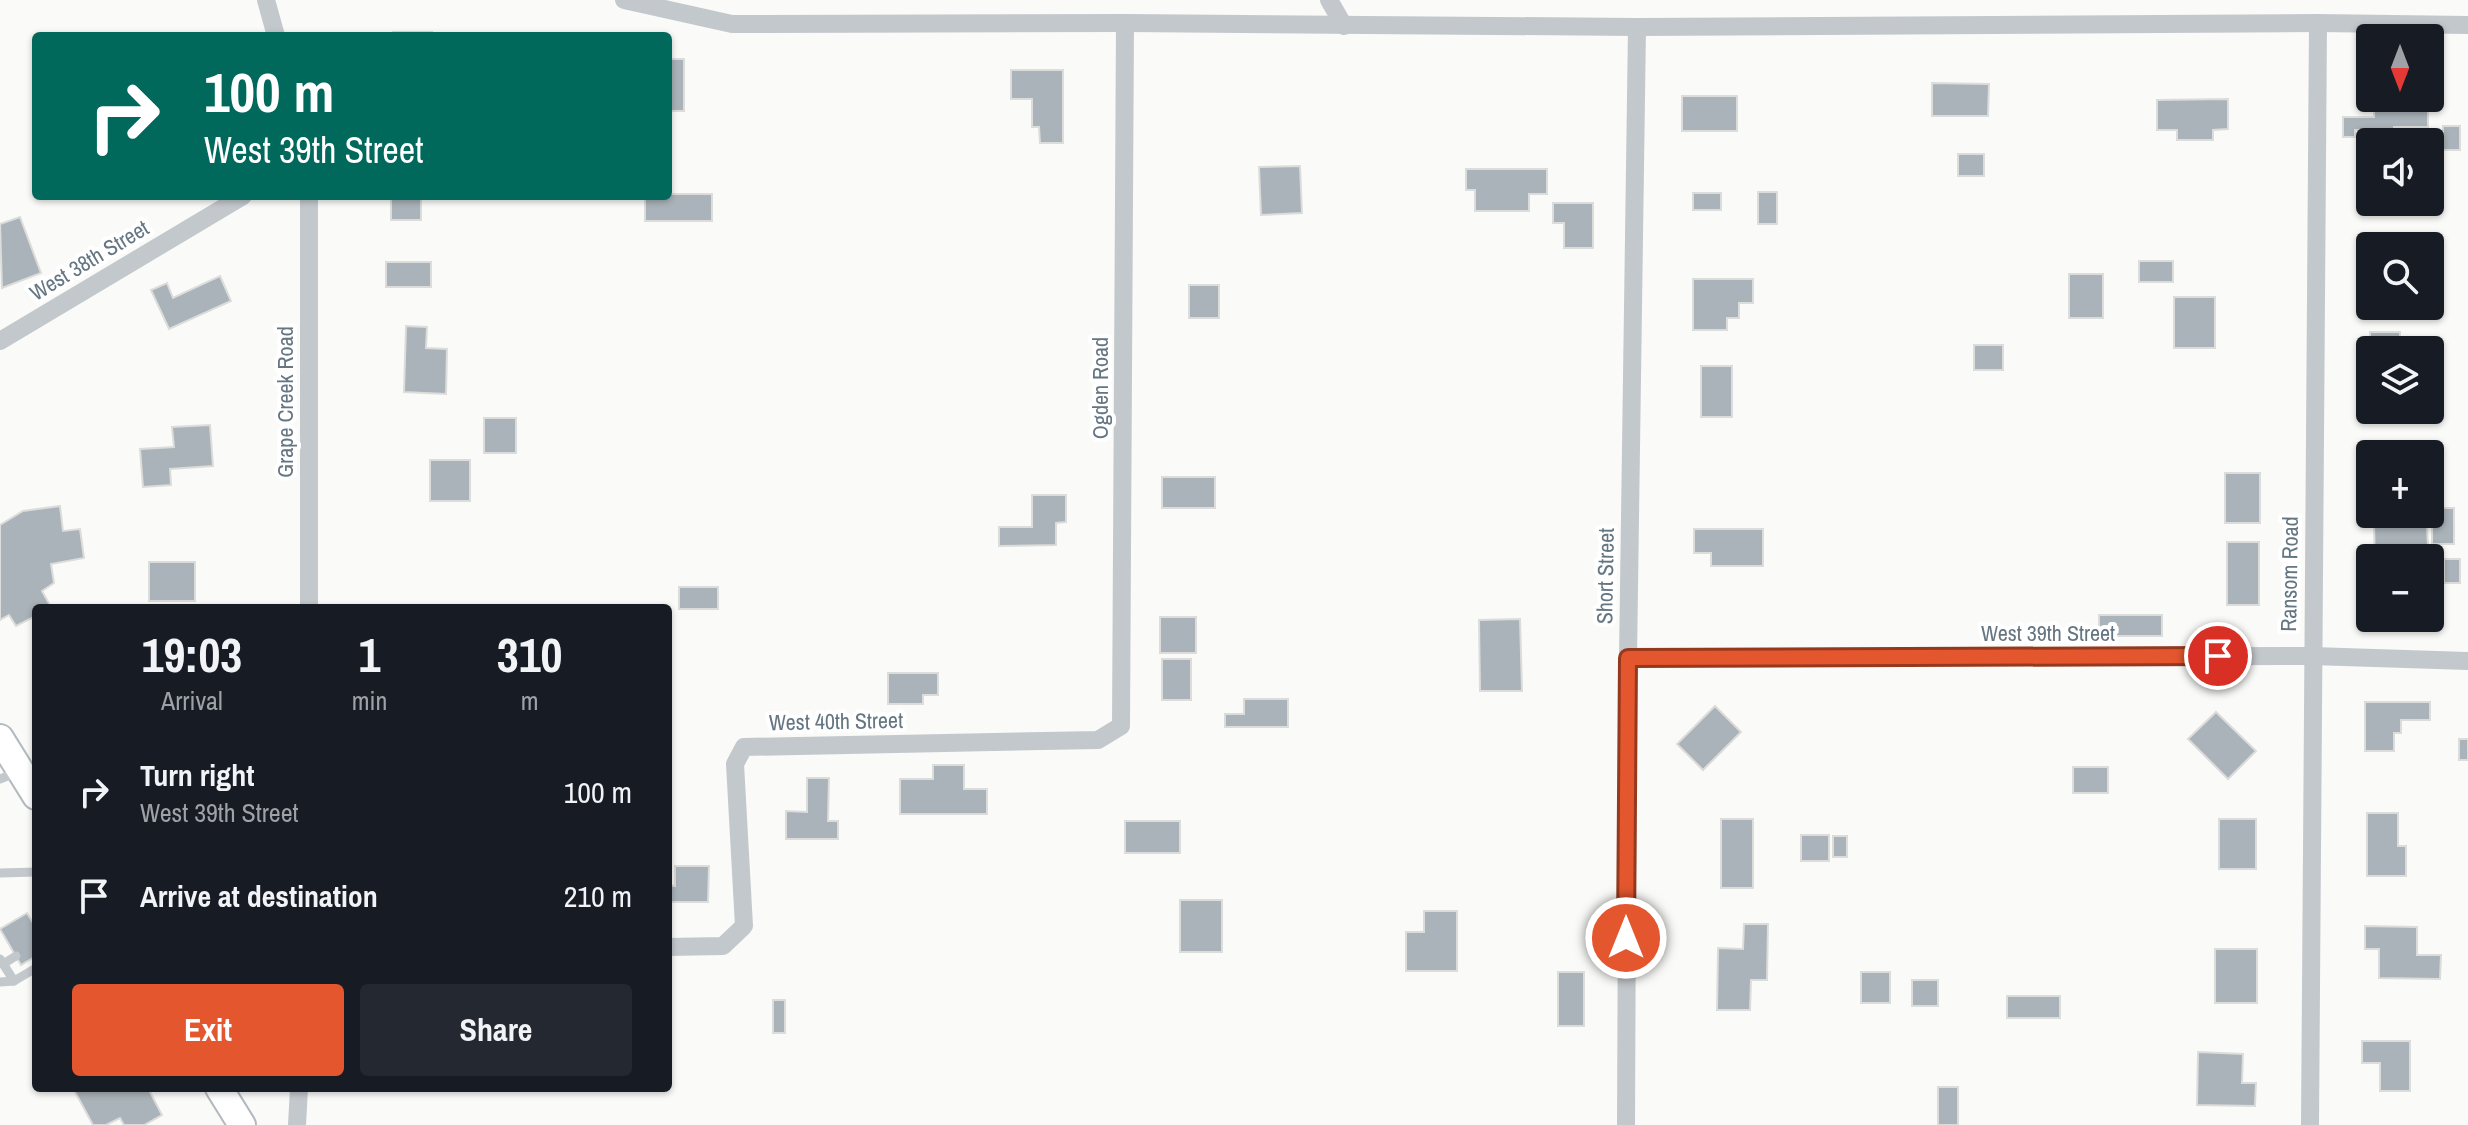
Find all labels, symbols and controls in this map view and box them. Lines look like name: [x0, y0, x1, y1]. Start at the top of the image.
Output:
north arrow: [2356, 24, 2444, 112]
map controls: [2356, 24, 2444, 632]
text: 100 m: [204, 54, 334, 129]
icon: right: [72, 64, 176, 168]
text: West 39th Street: [204, 126, 423, 174]
button: sound: [2356, 128, 2444, 216]
street label: West 38th Street: [24, 213, 154, 307]
button: search: [2356, 232, 2444, 320]
street label: Grape Creek Road: [270, 326, 300, 478]
button: layers: [2356, 336, 2444, 424]
street label: Ogden Road: [1085, 337, 1115, 439]
button: +: [2356, 440, 2444, 528]
street label: Ransom Road: [2273, 516, 2305, 632]
street label: Short Street: [1589, 528, 1621, 624]
button: −: [2356, 544, 2444, 632]
street label: West 39th Street: [1981, 618, 2115, 648]
text: 19:03: [142, 622, 242, 687]
text: 1: [359, 622, 380, 687]
text: 310: [497, 622, 562, 687]
pin: [2184, 622, 2252, 690]
icon: arrive: [2196, 634, 2240, 678]
text: Arrival: [161, 683, 223, 718]
text: min: [352, 683, 387, 718]
text: m: [521, 683, 539, 718]
street label: West 40th Street: [769, 705, 903, 737]
text: Turn right: [140, 755, 254, 795]
icon: right: [72, 770, 116, 814]
text: 100 m: [564, 772, 632, 812]
text: West 39th Street: [140, 795, 298, 830]
icon: arrive: [72, 874, 116, 918]
text: Arrive at destination: [140, 876, 378, 916]
text: 210 m: [564, 876, 632, 916]
position arrow: [1584, 896, 1668, 980]
button: Exit: [72, 984, 344, 1076]
button: Share: [360, 984, 632, 1076]

